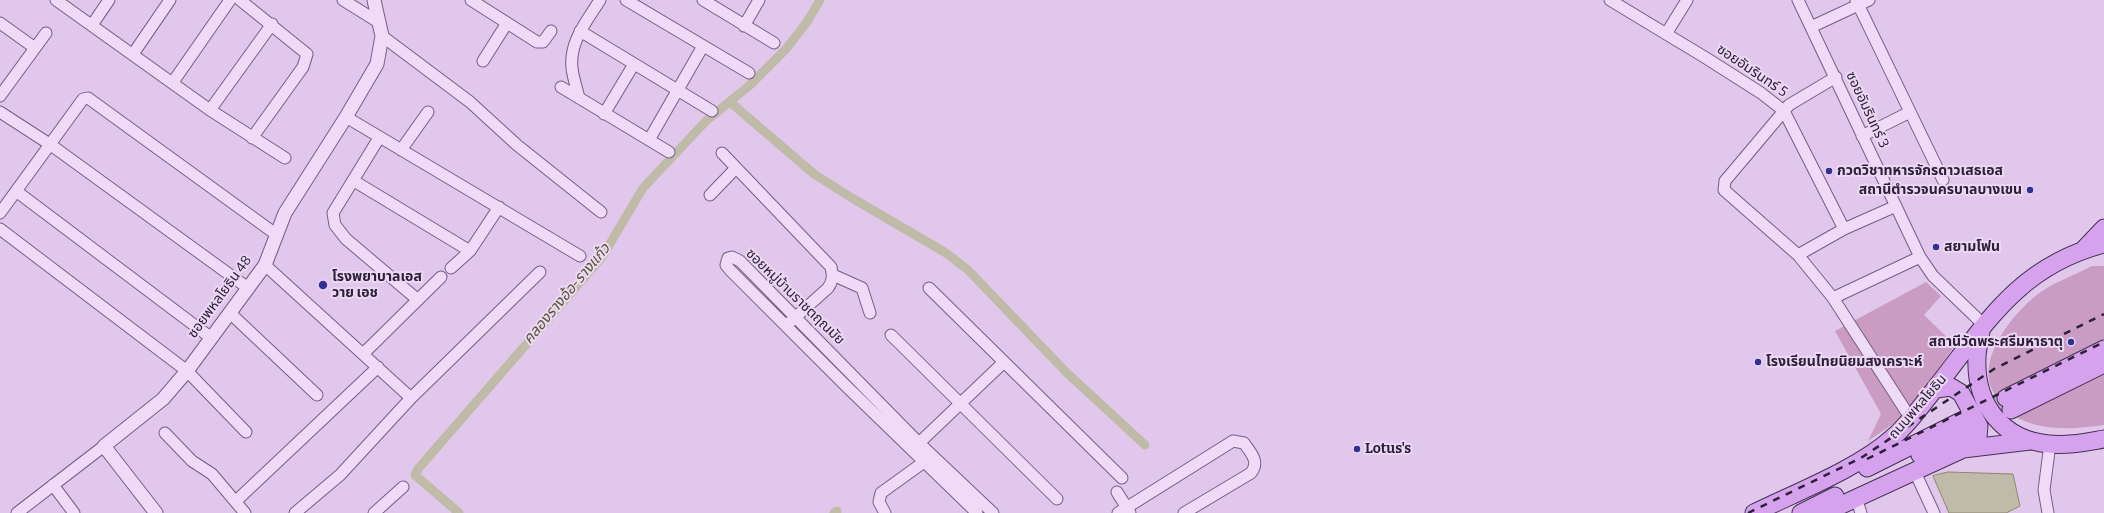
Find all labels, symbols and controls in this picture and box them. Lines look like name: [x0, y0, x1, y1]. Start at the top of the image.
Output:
street label: ซอยอัมรินทร์ 5: [1713, 41, 1791, 101]
street label: ซอยอัมรินทร์ 3: [1842, 69, 1892, 151]
place label: กวดวิชาทหารจักรดาวเสธเอส: [1837, 163, 2003, 179]
marker: กวดวิชาทหารจักรดาวเสธเอส: [1824, 166, 1834, 176]
place label: สถานีตำรวจนครบาลบางเขน: [1859, 182, 2022, 198]
marker: สถานีตำรวจนครบาลบางเขน: [2025, 185, 2035, 195]
place label: สยามโฟน: [1944, 239, 2000, 255]
water label: คลองรางอ้อ-รางแก้ว: [520, 240, 614, 348]
marker: สยามโฟน: [1931, 242, 1941, 252]
street label: ซอยหมู่บ้านราชตฤณมัย: [742, 246, 848, 348]
street label: ซอยพหลโยธิน 48: [184, 252, 256, 342]
place label: โรงพยาบาลเอส วาย เอช: [332, 269, 422, 302]
marker: โรงพยาบาลเอส วาย เอช: [317, 279, 329, 291]
place label: สถานีวัดพระศรีมหาธาตุ: [1929, 334, 2063, 350]
marker: สถานีวัดพระศรีมหาธาตุ: [2066, 337, 2076, 347]
place label: โรงเรียนไทยนิยมสงเคราะห์: [1766, 354, 1922, 370]
marker: โรงเรียนไทยนิยมสงเคราะห์: [1753, 357, 1763, 367]
street label: ถนนพหลโยธิน: [1885, 371, 1951, 443]
place label: Lotus's: [1365, 441, 1411, 457]
marker: Lotus's: [1352, 444, 1362, 454]

